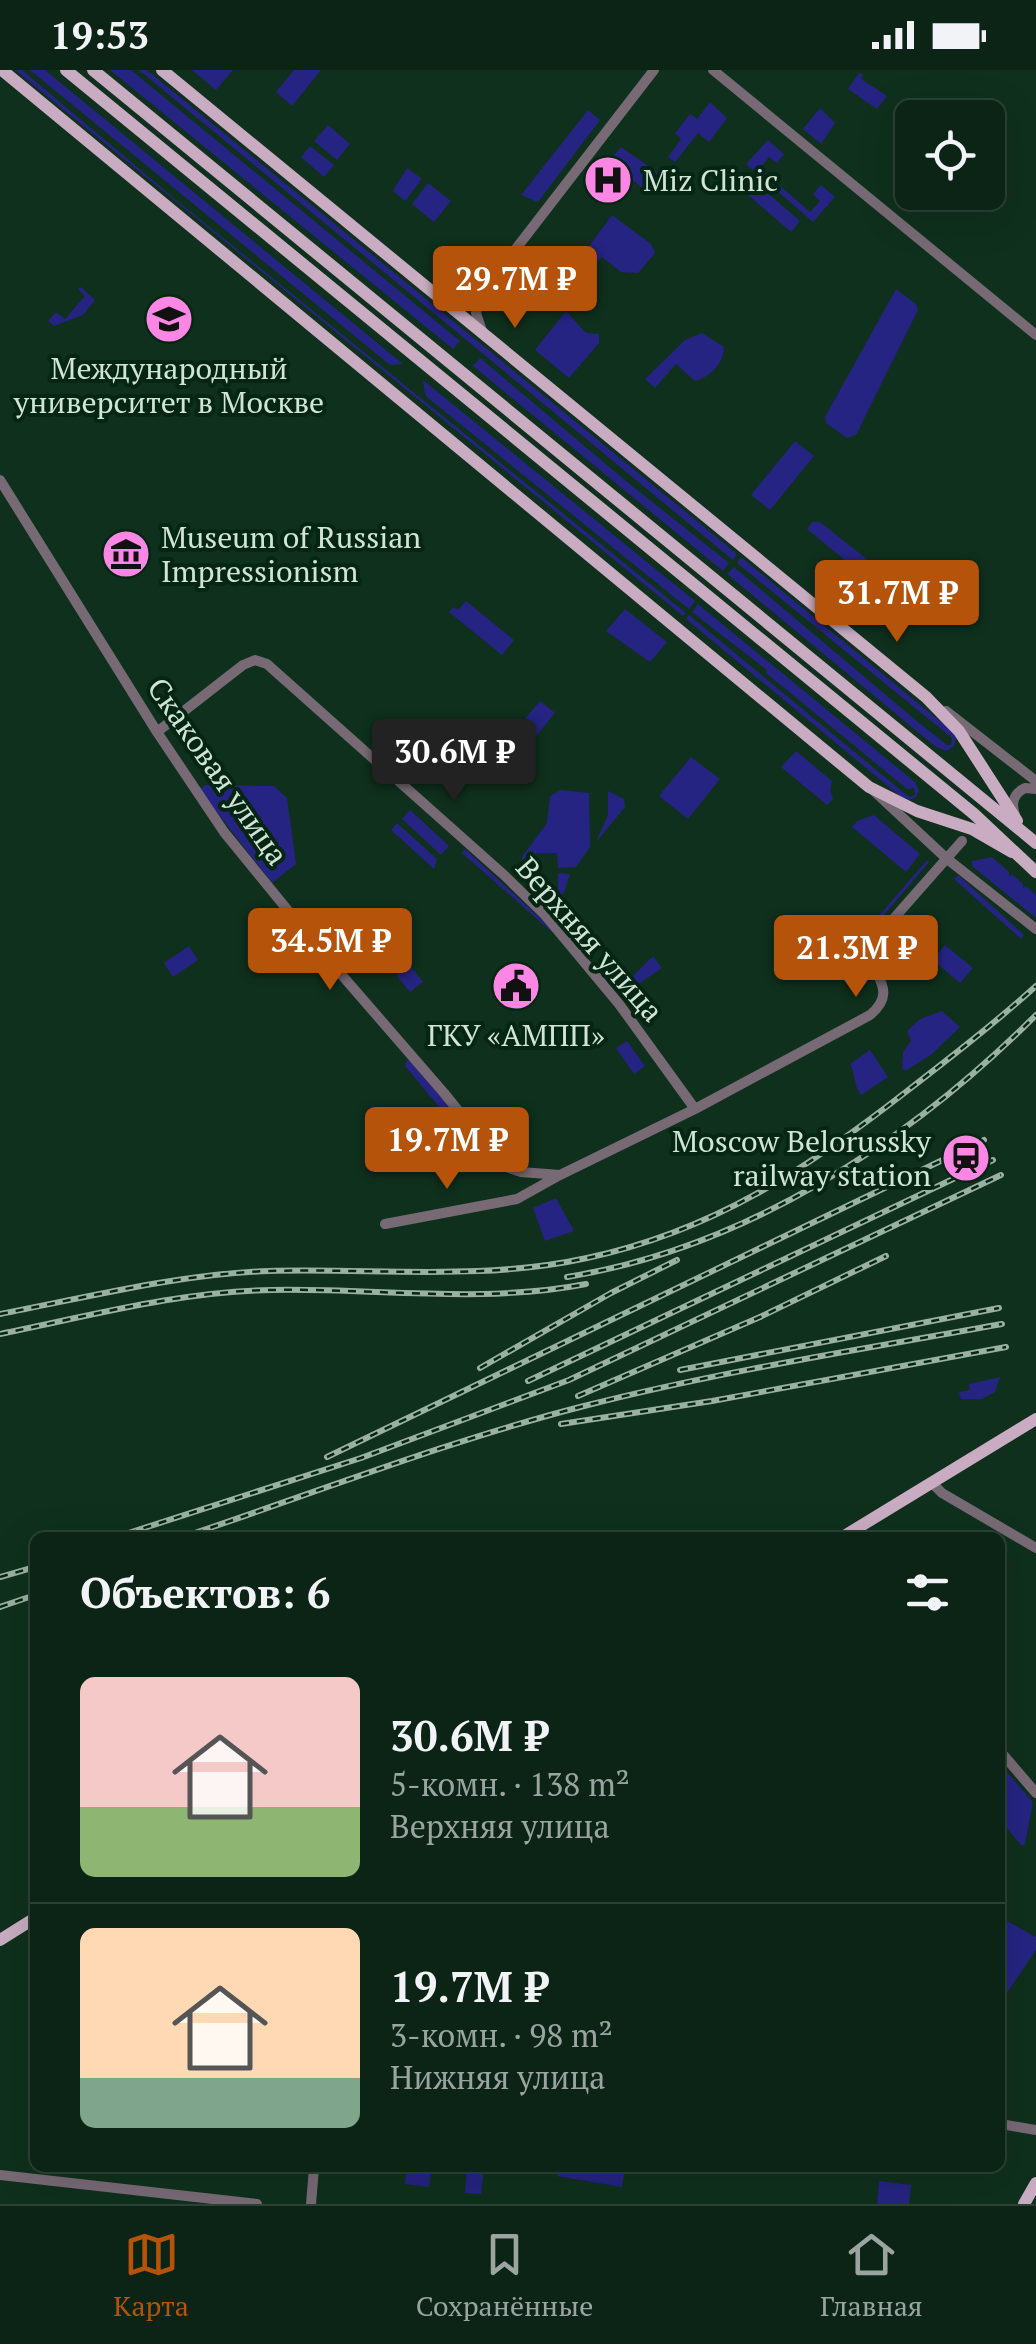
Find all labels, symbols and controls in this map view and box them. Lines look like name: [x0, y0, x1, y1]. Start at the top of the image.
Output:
text: 19:53: [50, 10, 149, 60]
map controls: [895, 100, 1005, 210]
button: locate: [895, 100, 1005, 210]
hospital icon: Miz Clinic: [582, 154, 634, 206]
place label: Miz Clinic: [643, 160, 778, 200]
pin: 29.7M ₽: [423, 246, 607, 331]
text: 29.7M ₽: [455, 257, 575, 299]
school or university icon: Международный университет в Москве: [143, 293, 195, 345]
place label: Международный университет в Москве: [13, 348, 324, 422]
place label: Museum of Russian Impressionism: [161, 517, 421, 591]
museum icon: Museum of Russian Impressionism: [100, 528, 152, 580]
pin: 31.7M ₽: [805, 560, 989, 645]
text: 31.7M ₽: [837, 571, 957, 613]
street label: Скаковая улица: [139, 669, 297, 873]
pin: 30.6M ₽: [362, 719, 546, 804]
text: 30.6M ₽: [394, 730, 514, 772]
street label: Верхняя улица: [507, 848, 673, 1030]
pin: 34.5M ₽: [238, 908, 422, 993]
pin: 21.3M ₽: [764, 915, 948, 1000]
text: 34.5M ₽: [270, 919, 390, 961]
text: 21.3M ₽: [796, 926, 916, 968]
public building icon: ГКУ «АМПП»: [490, 960, 542, 1012]
place label: ГКУ «АМПП»: [427, 1015, 605, 1055]
pin: 19.7M ₽: [355, 1107, 539, 1192]
text: 19.7M ₽: [387, 1118, 507, 1160]
place label: Moscow Belorussky railway station: [672, 1121, 932, 1195]
station icon: Moscow Belorussky railway station: [940, 1132, 992, 1184]
text: Объектов: 6: [80, 1564, 331, 1620]
icon: filters: [900, 1565, 955, 1620]
text: 30.6M ₽: [390, 1707, 548, 1763]
icon: home: [160, 1717, 280, 1837]
text: 5-комн. · 138 m²: [390, 1763, 630, 1805]
text: Верхняя улица: [390, 1805, 610, 1847]
text: 19.7M ₽: [390, 1958, 548, 2014]
icon: home: [160, 1968, 280, 2088]
text: 3-комн. · 98 m²: [390, 2014, 613, 2056]
text: Нижняя улица: [390, 2056, 605, 2098]
tab: Карта: [113, 2227, 189, 2324]
tab: Сохранённые: [416, 2227, 593, 2324]
tab: Главная: [820, 2227, 923, 2324]

